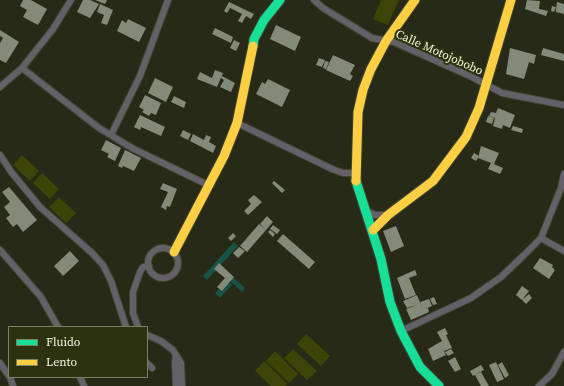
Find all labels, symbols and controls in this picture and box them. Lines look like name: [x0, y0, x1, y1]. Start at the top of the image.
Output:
street label: Calle Motojobobo: [393, 27, 485, 79]
legend: [8, 326, 148, 378]
text: Fluido: [46, 334, 80, 350]
text: Lento: [46, 354, 77, 370]

